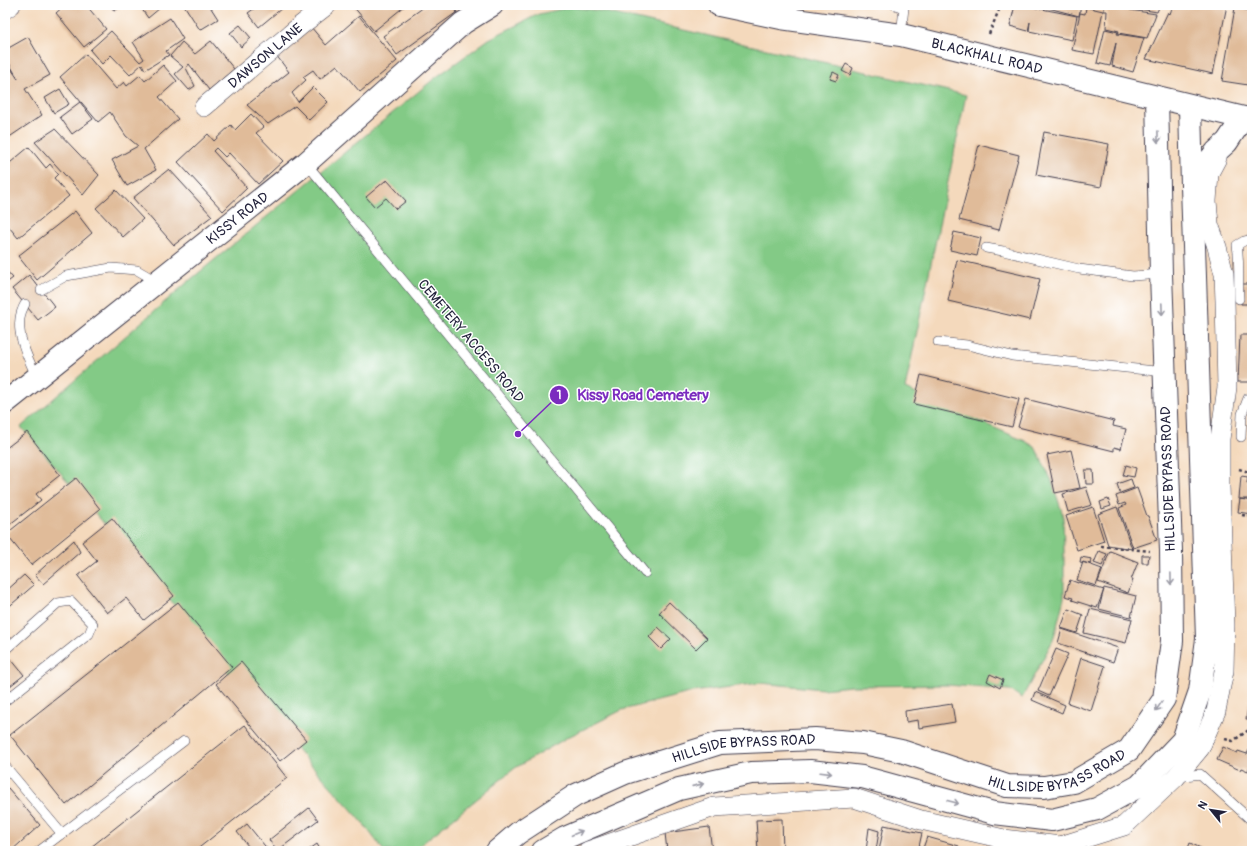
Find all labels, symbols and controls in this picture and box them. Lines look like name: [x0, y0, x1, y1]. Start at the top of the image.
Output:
street label: DAWSON LANE: [224, 19, 306, 92]
street label: BLACKHALL ROAD: [930, 34, 1044, 78]
one-way arrow: [1154, 130, 1162, 143]
street label: KISSY ROAD: [203, 188, 272, 248]
street label: CEMETERY ACCESS ROAD: [415, 276, 528, 406]
one-way arrow: [1158, 302, 1166, 315]
callout: Kissy Road Cemetery: [549, 381, 717, 408]
text: Kissy Road Cemetery: [577, 386, 709, 405]
text: 1: [557, 388, 561, 403]
street label: HILLSIDE BYPASS ROAD: [1157, 406, 1179, 552]
one-way arrow: [1167, 572, 1175, 585]
one-way arrow: [1155, 701, 1163, 712]
street label: HILLSIDE BYPASS ROAD: [670, 730, 816, 766]
street label: HILLSIDE BYPASS ROAD: [986, 745, 1129, 795]
one-way arrow: [820, 769, 833, 777]
one-way arrow: [691, 781, 704, 788]
north arrow: [1191, 790, 1231, 830]
text: N: [1195, 798, 1211, 812]
one-way arrow: [946, 799, 959, 806]
one-way arrow: [571, 829, 583, 836]

